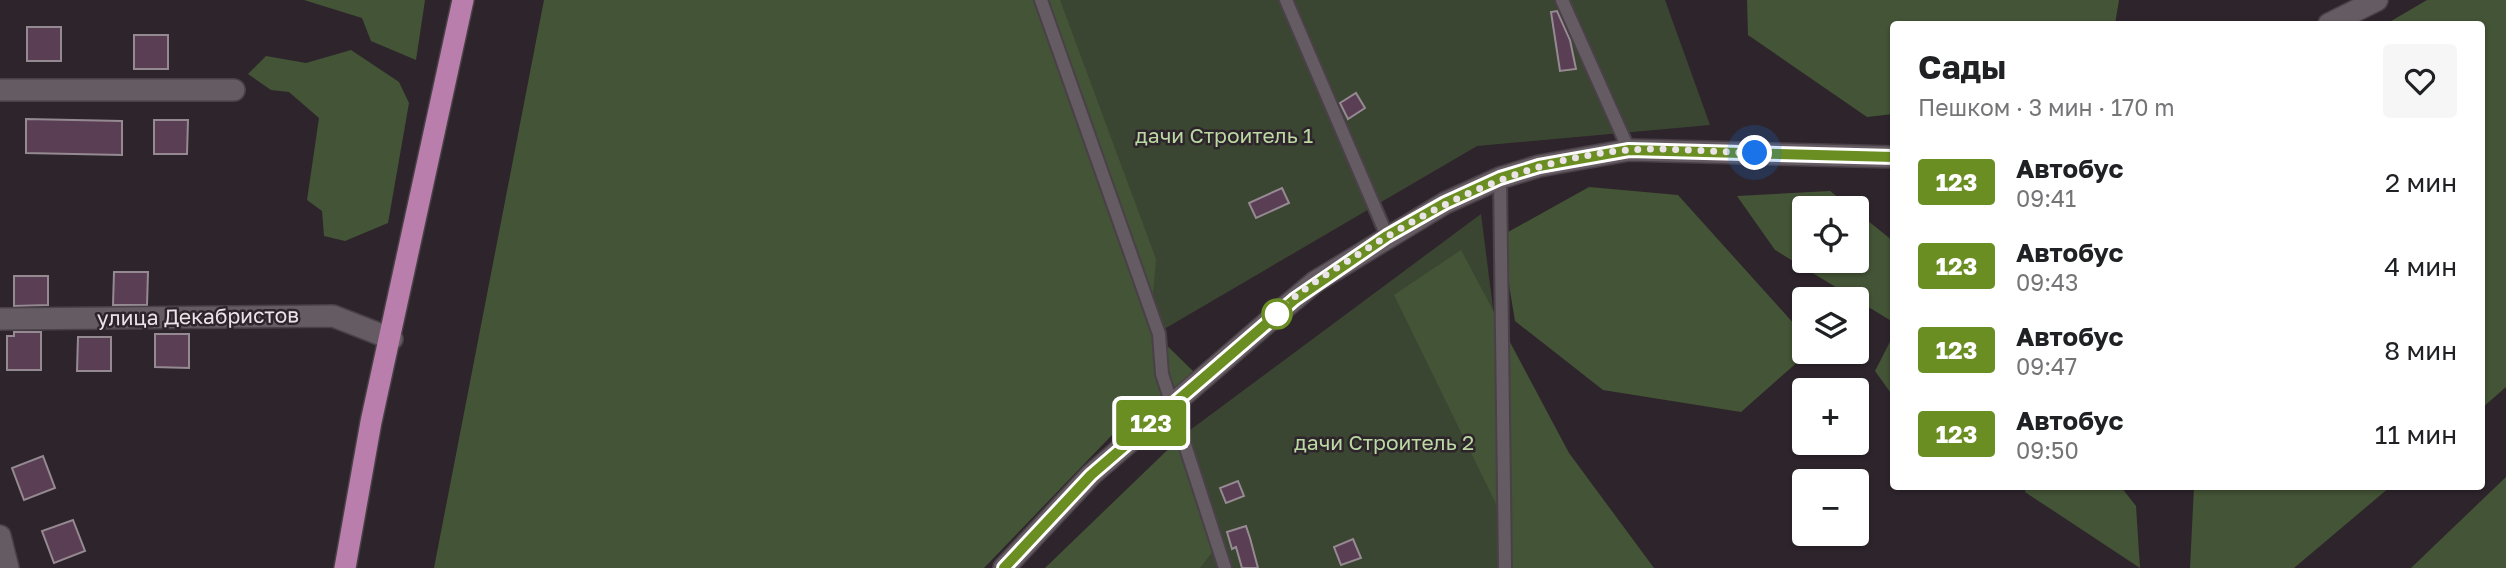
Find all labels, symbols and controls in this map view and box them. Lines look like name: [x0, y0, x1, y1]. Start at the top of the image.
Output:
button: heart: [2383, 44, 2457, 118]
text: Сады: [1918, 47, 2006, 86]
text: Пешком · 3 мин · 170 m: [1918, 93, 2175, 121]
park label: дачи Строитель 1: [1135, 122, 1313, 148]
your location: [1737, 135, 1772, 170]
text: Автобус: [2016, 153, 2123, 184]
text: 123: [1936, 167, 1977, 196]
text: 2 мин: [2385, 167, 2457, 198]
text: 09:41: [2016, 184, 2076, 212]
map controls: [1792, 196, 1869, 546]
button: locate: [1792, 196, 1869, 273]
text: Автобус: [2016, 237, 2123, 268]
text: 123: [1936, 251, 1977, 280]
text: 4 мин: [2384, 251, 2457, 282]
text: 09:43: [2016, 268, 2079, 296]
button: layers: [1792, 287, 1869, 364]
unlabelled marker: [1262, 299, 1292, 329]
street label: улица Декабристов: [97, 301, 299, 331]
text: Автобус: [2016, 321, 2123, 352]
text: 123: [1936, 335, 1977, 364]
text: 8 мин: [2384, 335, 2457, 366]
text: 09:47: [2016, 352, 2077, 380]
button: +: [1792, 378, 1869, 455]
line badge: 123: [1111, 400, 1191, 446]
text: Автобус: [2016, 405, 2123, 436]
text: 123: [1130, 408, 1172, 437]
text: 123: [1936, 419, 1977, 448]
text: 11 мин: [2375, 419, 2457, 450]
park label: дачи Строитель 2: [1294, 429, 1474, 455]
text: 09:50: [2016, 436, 2079, 464]
button: −: [1792, 469, 1869, 546]

